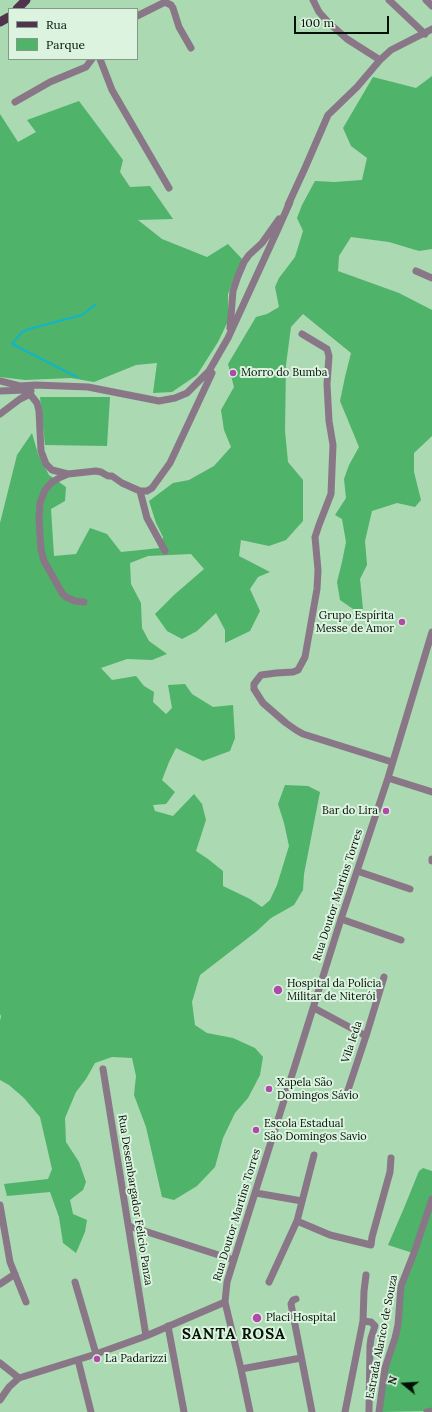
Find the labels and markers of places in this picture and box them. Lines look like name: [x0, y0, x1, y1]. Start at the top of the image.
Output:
place label: Morro do Bumba: [241, 366, 327, 380]
marker: Morro do Bumba: [228, 368, 238, 378]
place label: Grupo Espírita Messe de Amor: [316, 609, 394, 635]
marker: Grupo Espírita Messe de Amor: [397, 617, 407, 627]
place label: Bar do Lira: [322, 804, 378, 818]
marker: Bar do Lira: [381, 806, 391, 816]
place label: Hospital da Polícia Militar de Niterói: [287, 977, 381, 1003]
marker: Hospital da Polícia Militar de Niterói: [272, 984, 284, 996]
place label: Xapela São Domingos Sávio: [277, 1076, 359, 1102]
marker: Xapela São Domingos Sávio: [264, 1084, 274, 1094]
place label: Escola Estadual São Domingos Savio: [264, 1117, 367, 1143]
marker: Escola Estadual São Domingos Savio: [251, 1125, 261, 1135]
place label: Placi Hospital: [266, 1311, 336, 1325]
marker: Placi Hospital: [251, 1312, 263, 1324]
place label: La Padarizzi: [105, 1352, 167, 1366]
marker: La Padarizzi: [92, 1354, 102, 1364]

